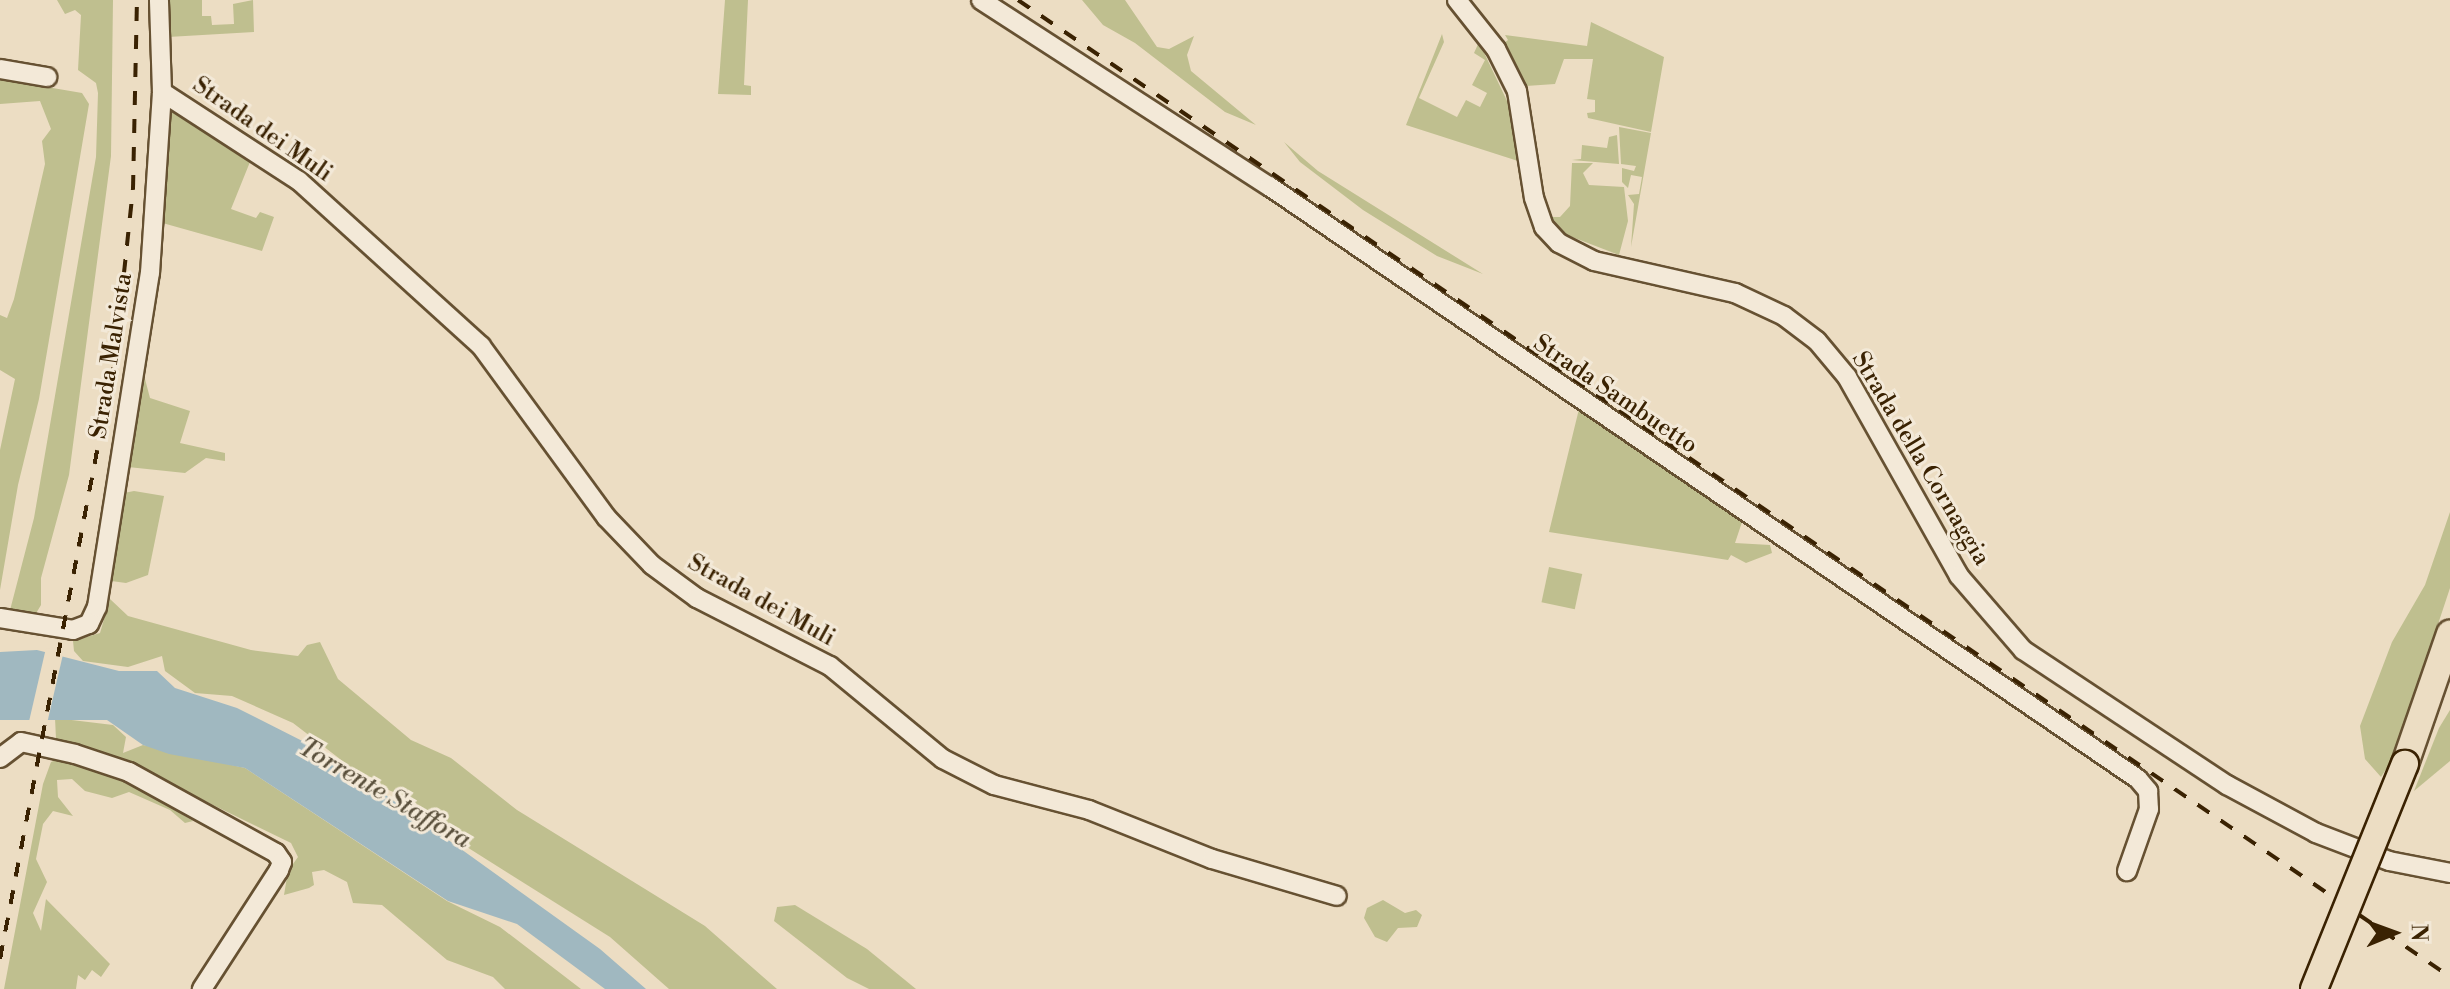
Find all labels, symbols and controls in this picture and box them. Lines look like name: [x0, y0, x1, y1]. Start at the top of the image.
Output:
street label: Strada dei Muli: [187, 71, 337, 189]
street label: Strada Malvista: [85, 271, 139, 441]
street label: Strada Sambuetto: [1527, 329, 1703, 461]
street label: Strada della Cornaggia: [1845, 347, 1995, 571]
street label: Strada dei Muli: [682, 549, 840, 653]
water label: Torrente Staffora: [292, 732, 476, 856]
north arrow: [2354, 893, 2434, 973]
text: N: [2405, 924, 2432, 942]

